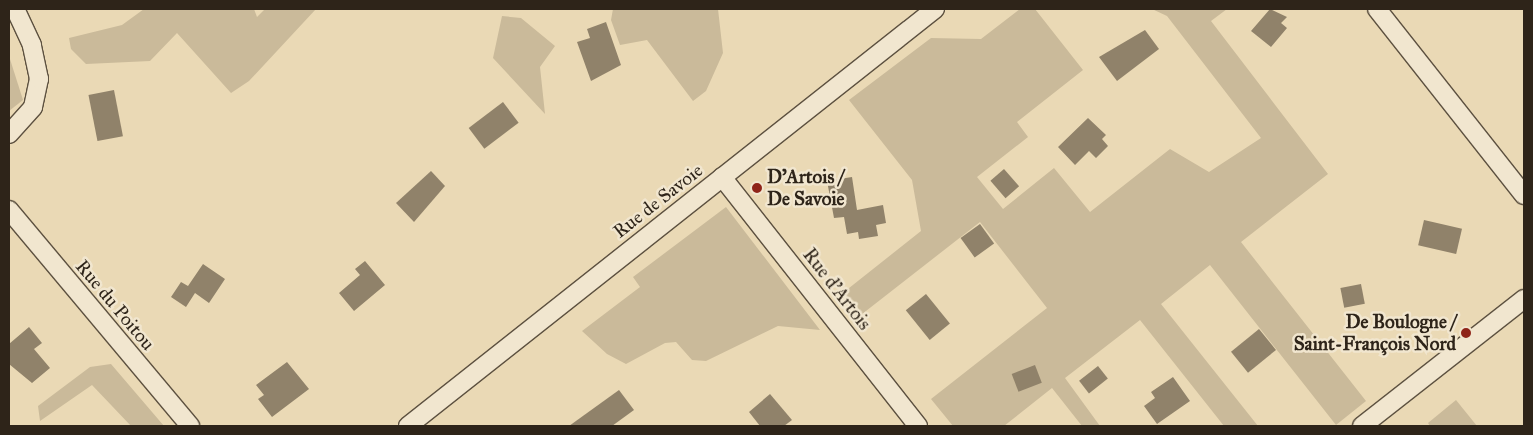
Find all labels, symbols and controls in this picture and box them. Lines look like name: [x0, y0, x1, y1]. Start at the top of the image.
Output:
street label: Rue de Savoie: [609, 159, 707, 243]
place label: D'Artois / De Savoie: [767, 166, 845, 210]
marker: D'Artois / De Savoie: [751, 182, 763, 194]
street label: Rue d'Artois: [798, 244, 876, 334]
street label: Rue du Poitou: [71, 255, 159, 355]
place label: De Boulogne / Saint-François Nord: [1294, 311, 1456, 355]
marker: De Boulogne / Saint-François Nord: [1460, 327, 1472, 339]

